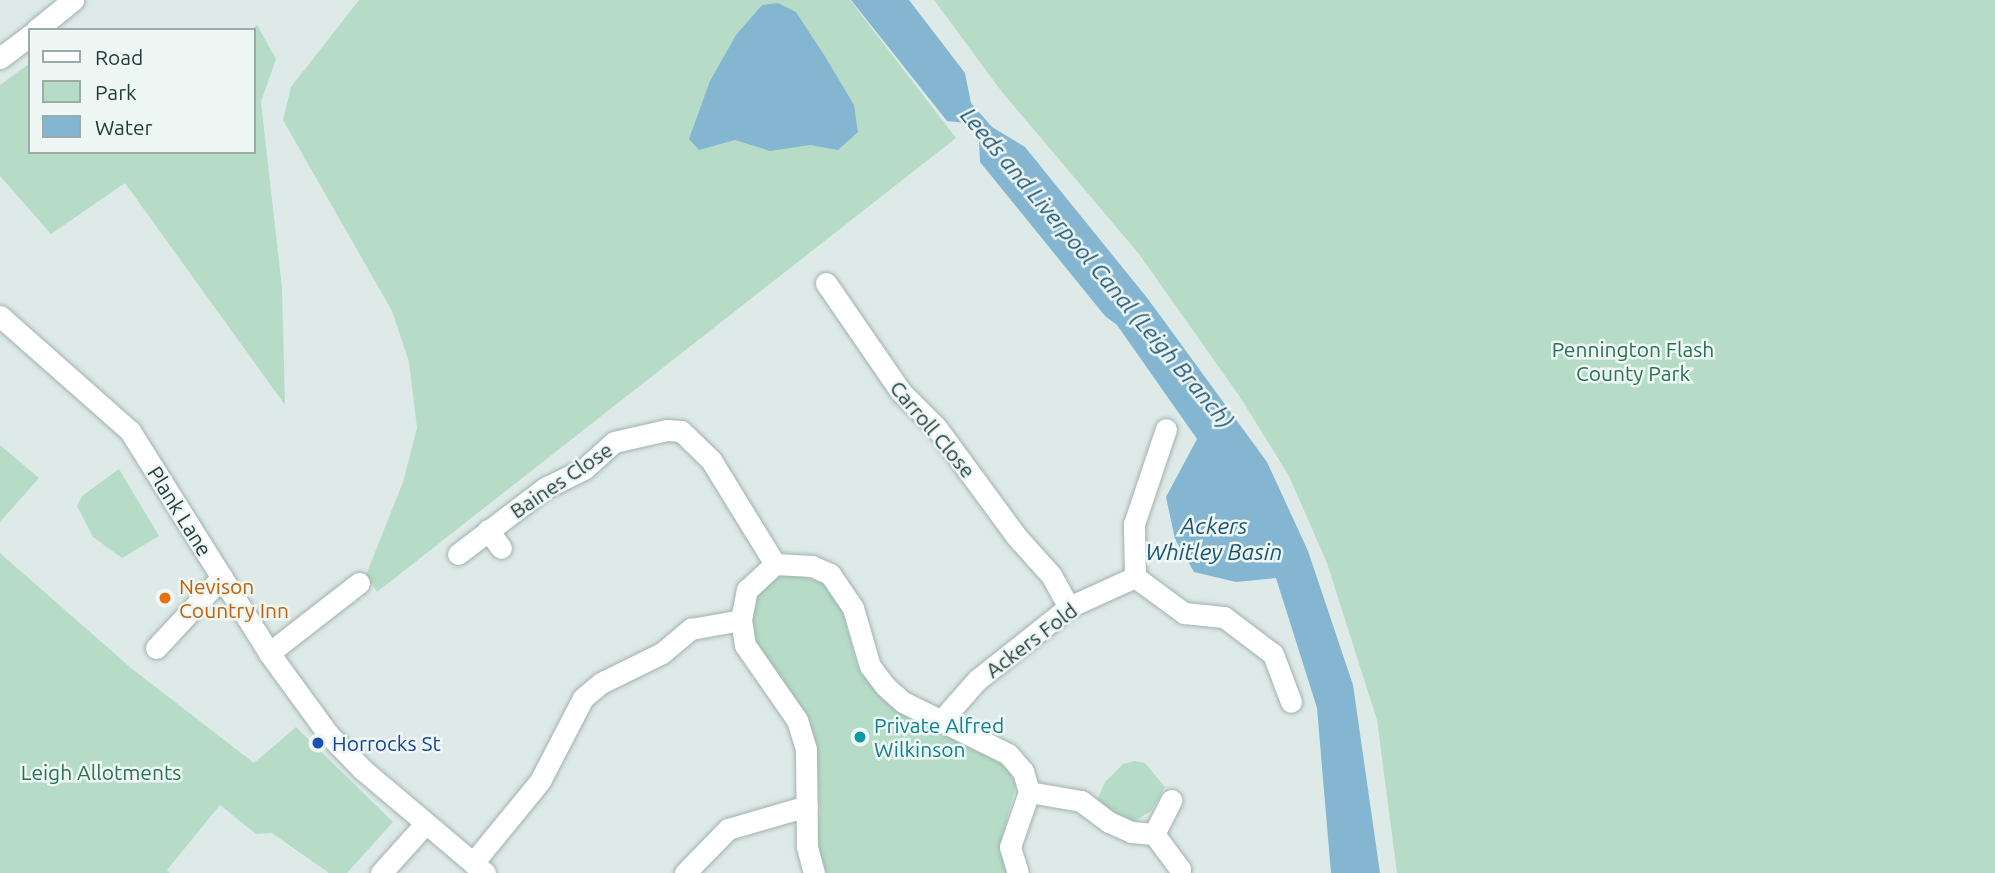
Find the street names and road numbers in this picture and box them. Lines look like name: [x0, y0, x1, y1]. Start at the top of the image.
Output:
street label: Carroll Close: [885, 375, 981, 483]
street label: Baines Close: [505, 437, 617, 523]
street label: Plank Lane: [142, 461, 218, 561]
street label: Ackers Fold: [980, 597, 1082, 683]

